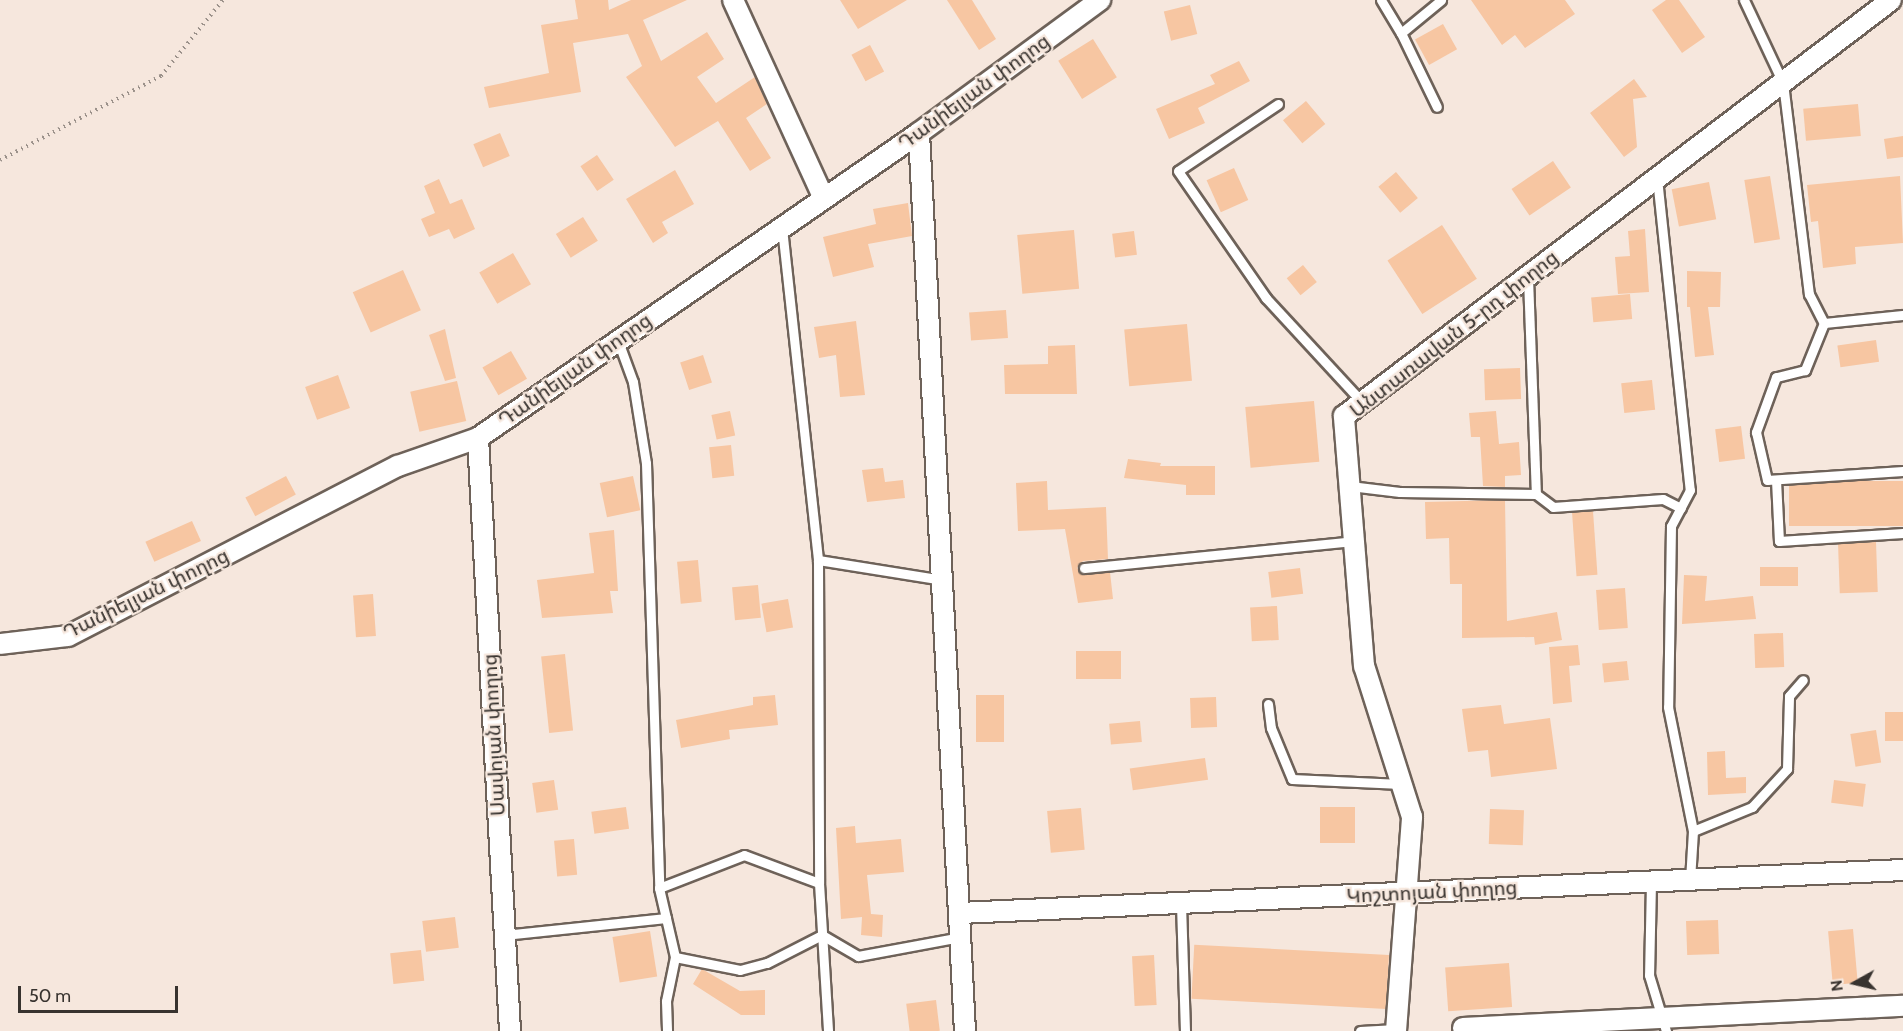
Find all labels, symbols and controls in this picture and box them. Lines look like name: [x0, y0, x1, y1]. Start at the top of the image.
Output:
street label: Դանիելյան փողոց: [894, 29, 1054, 155]
street label: Անտառավան 5-րդ փողոց: [1345, 245, 1563, 423]
street label: Դանիելյան փողոց: [494, 308, 656, 432]
street label: Դանիելյան փողոց: [59, 543, 233, 645]
street label: Սավոյան փողոց: [478, 653, 510, 817]
street label: Կոշտոյան փողոց: [1346, 876, 1518, 908]
north arrow: [1825, 953, 1885, 1013]
scale bar: [21, 974, 182, 1012]
text: N: [1826, 979, 1847, 992]
text: 50 m: [29, 985, 71, 1007]

